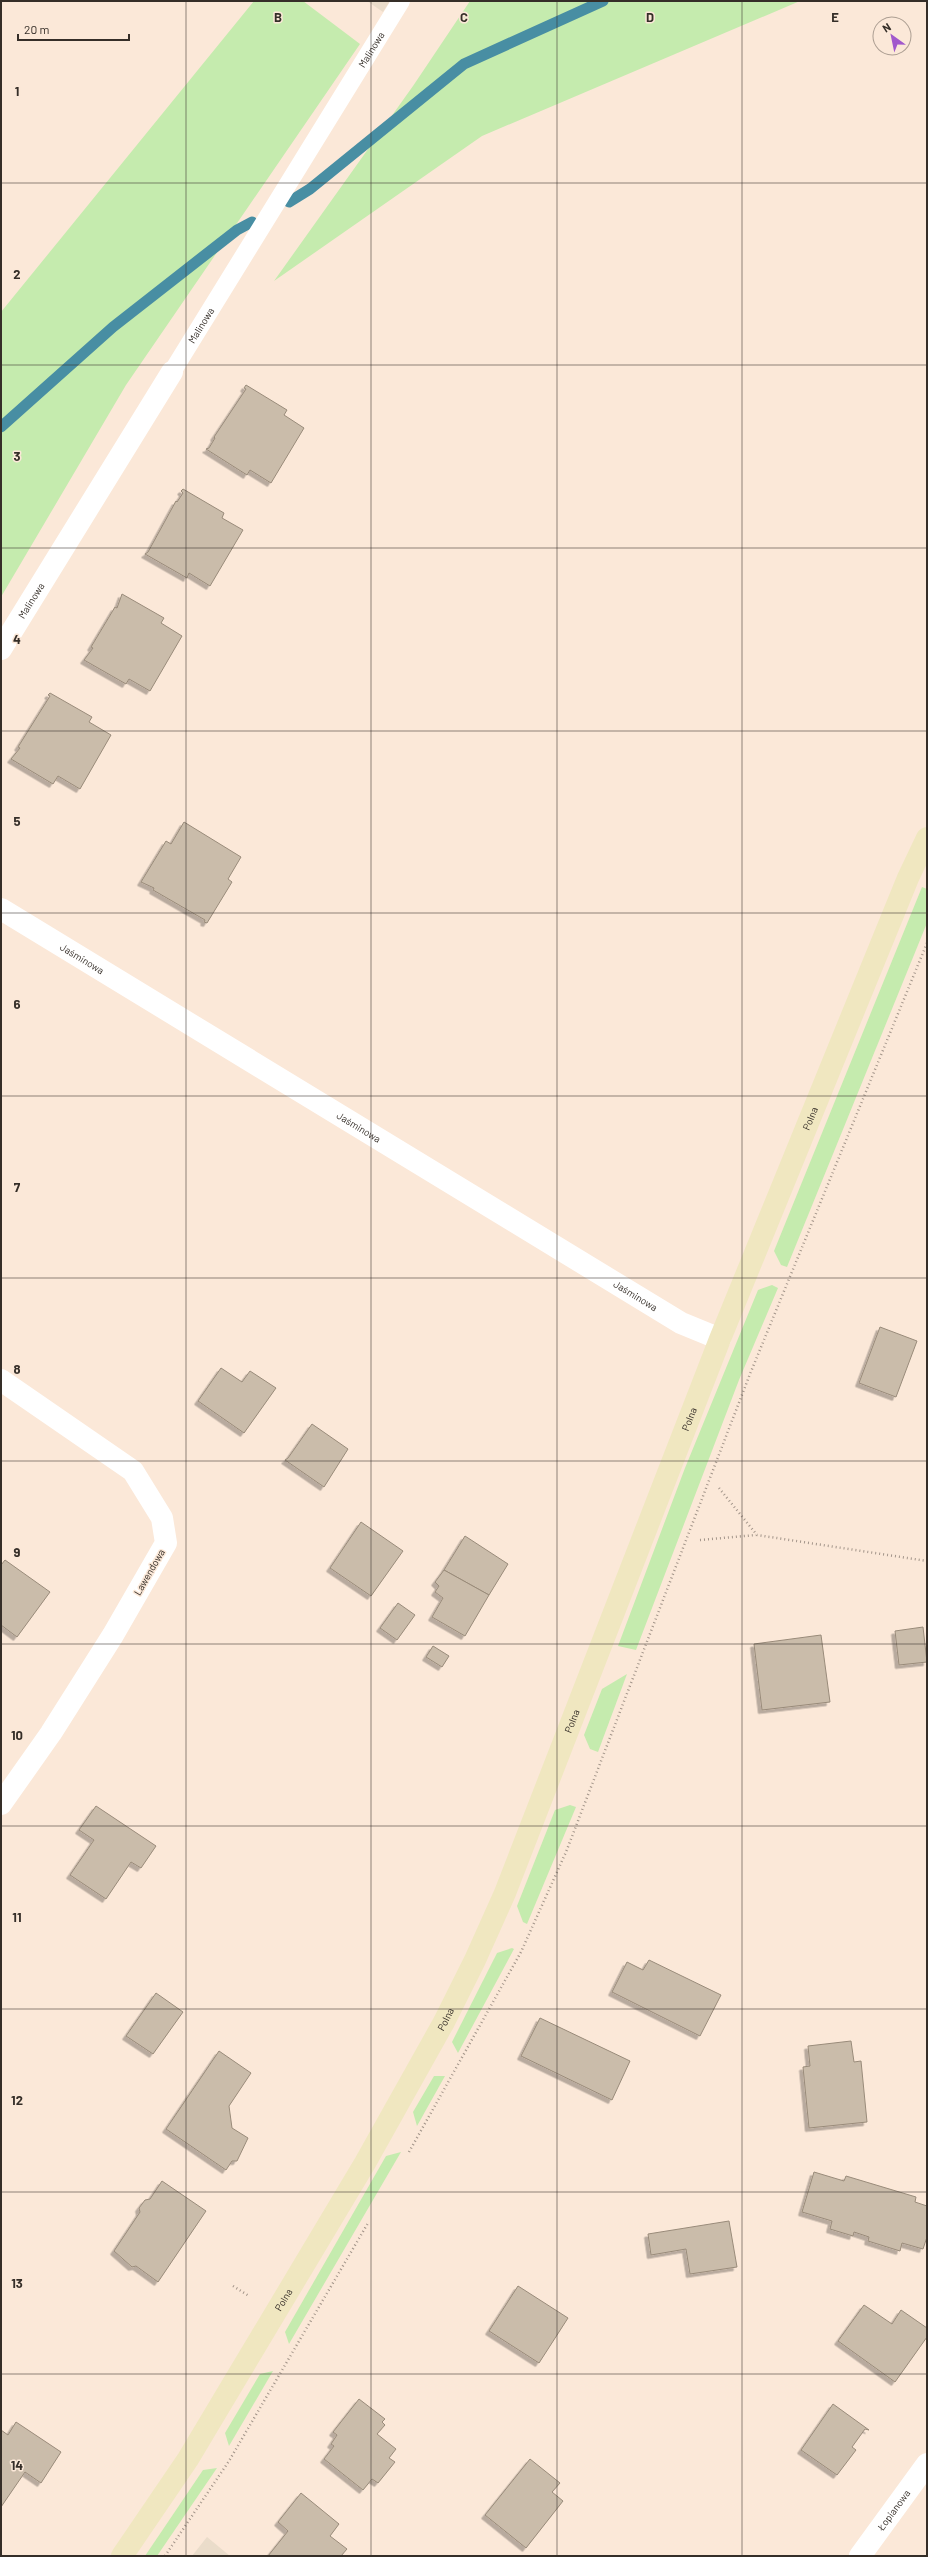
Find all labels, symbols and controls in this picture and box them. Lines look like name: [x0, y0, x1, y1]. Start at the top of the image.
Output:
text: B: [274, 9, 282, 25]
text: C: [460, 9, 468, 25]
text: D: [646, 9, 654, 25]
text: E: [831, 9, 839, 25]
scale bar: [18, 16, 129, 42]
north arrow: [872, 16, 912, 56]
text: N: [880, 20, 893, 35]
text: 20 m: [24, 22, 50, 36]
street label: Malinowa: [355, 29, 387, 70]
text: 1: [15, 83, 19, 99]
text: 2: [13, 266, 21, 282]
street label: Malinowa: [185, 305, 216, 345]
text: 3: [13, 448, 21, 464]
street label: Malinowa: [15, 580, 47, 621]
text: 4: [13, 631, 21, 647]
text: 5: [13, 813, 21, 829]
street label: Jaśminowa: [58, 940, 106, 976]
text: 6: [14, 996, 21, 1012]
street label: Polna: [800, 1105, 820, 1132]
street label: Jaśminowa: [335, 1109, 383, 1145]
text: 7: [14, 1179, 21, 1195]
street label: Jaśminowa: [611, 1277, 660, 1313]
text: 8: [13, 1361, 21, 1377]
street label: Polna: [679, 1406, 699, 1432]
text: 9: [14, 1544, 21, 1560]
street label: Lawendowa: [131, 1547, 167, 1597]
street label: Polna: [562, 1708, 582, 1734]
text: 10: [11, 1727, 23, 1743]
text: 11: [12, 1909, 22, 1925]
street label: Polna: [434, 2006, 456, 2033]
text: 12: [11, 2092, 23, 2108]
text: 13: [11, 2275, 23, 2291]
street label: Polna: [272, 2286, 295, 2313]
text: 14: [11, 2457, 23, 2473]
street label: Łopianowa: [874, 2487, 912, 2533]

